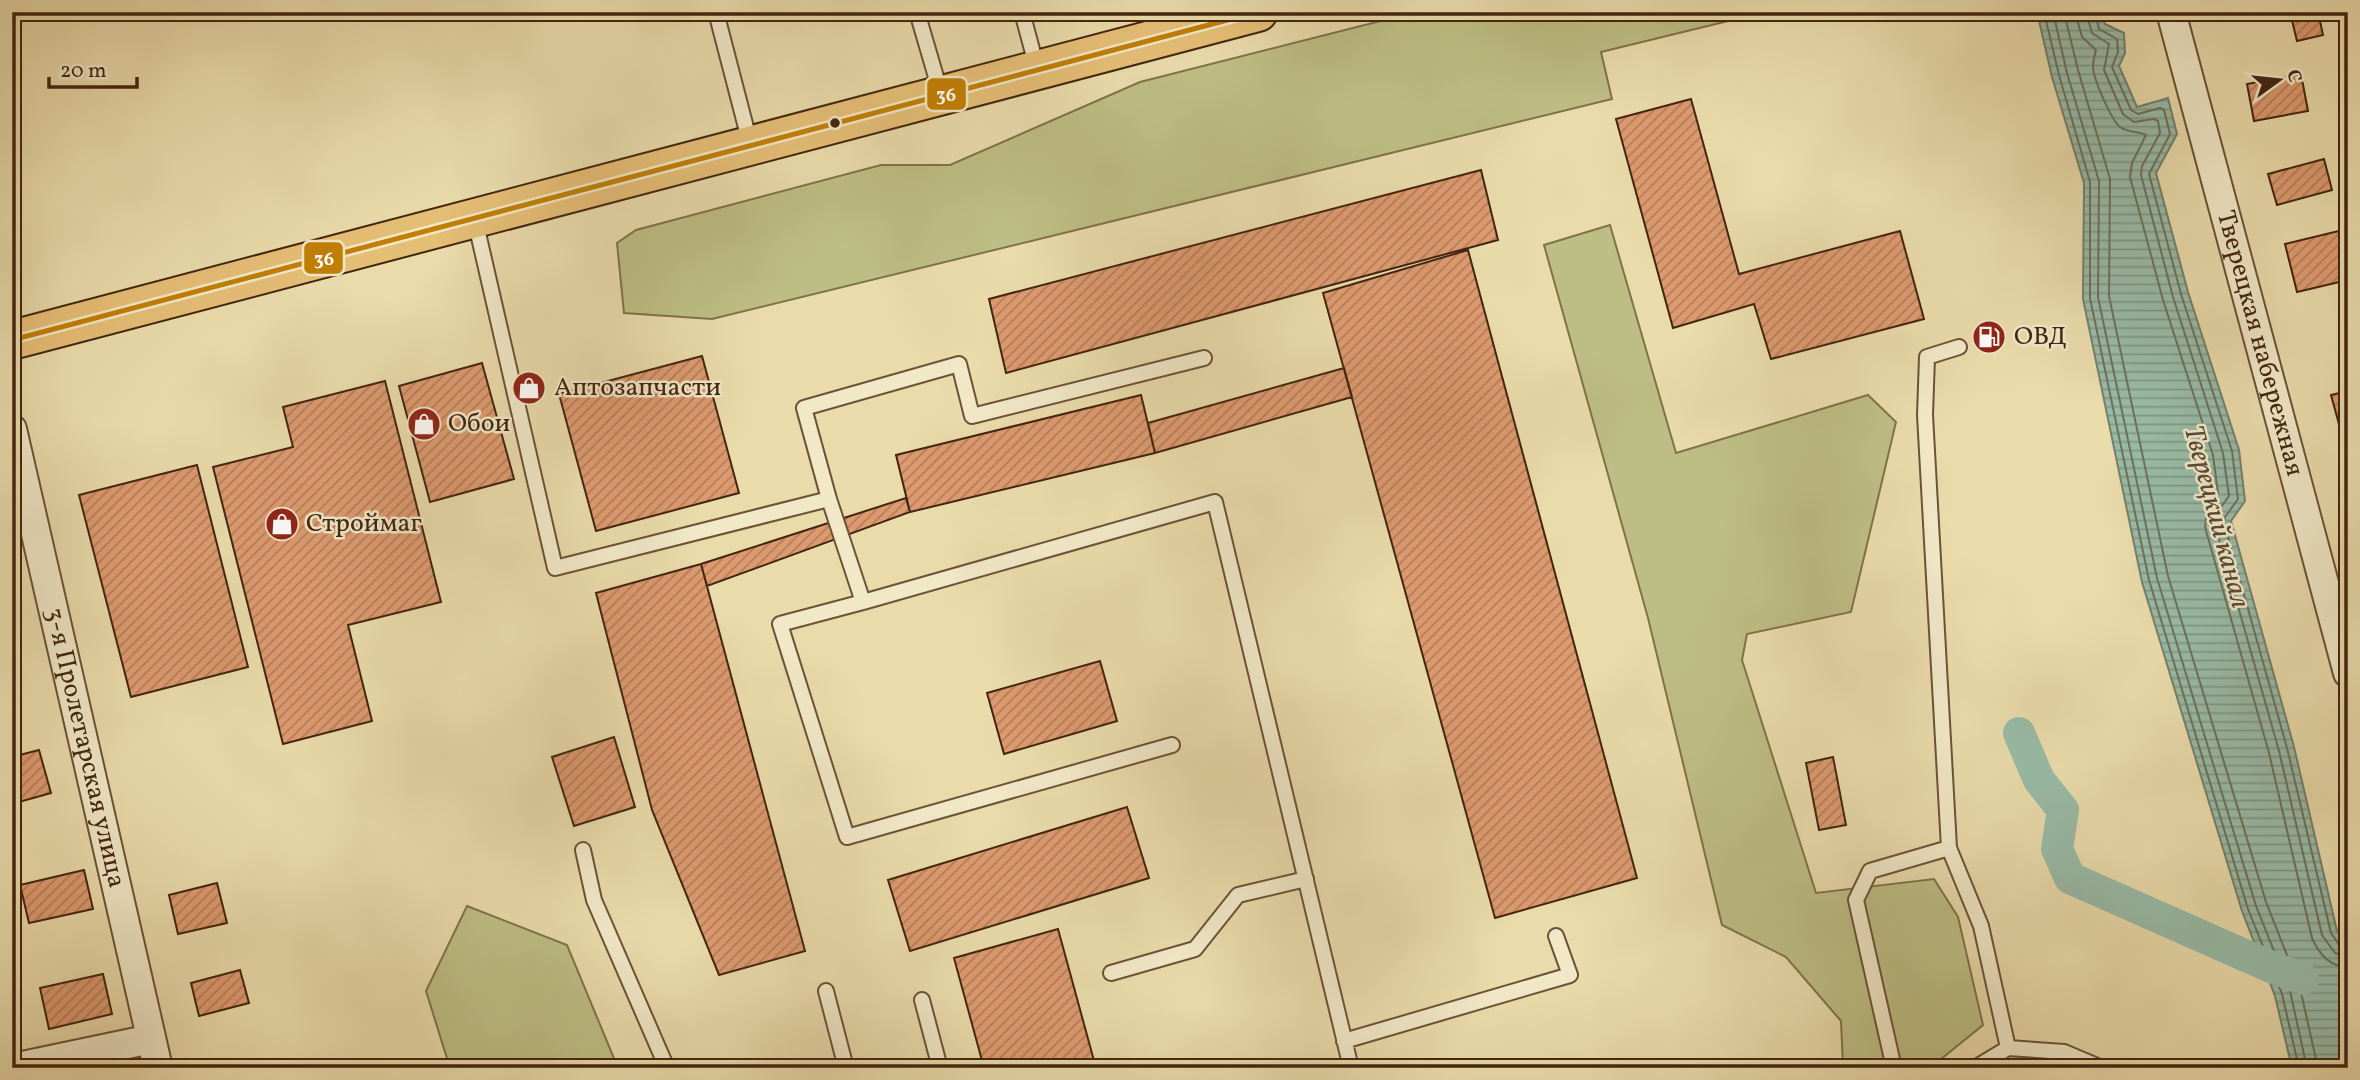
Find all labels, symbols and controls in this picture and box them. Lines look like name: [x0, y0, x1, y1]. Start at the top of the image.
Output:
scale bar: [49, 46, 136, 90]
north arrow: [2244, 46, 2314, 116]
text: 20 m: [60, 57, 106, 86]
text: С: [2279, 67, 2308, 85]
line badge: 36: [926, 77, 967, 111]
text: 36: [936, 83, 956, 109]
unlabelled marker: [828, 116, 842, 130]
street label: Тверецкая набережная: [2207, 206, 2313, 480]
line badge: 36: [303, 241, 344, 275]
text: 36: [314, 247, 334, 273]
fuel station icon: ОВД: [1970, 318, 2008, 356]
place label: ОВД: [2014, 319, 2067, 355]
shop icon: Аптозапчасти: [510, 369, 548, 407]
place label: Аптозапчасти: [554, 370, 721, 406]
shop icon: Обои: [405, 405, 443, 443]
place label: Обои: [448, 406, 510, 442]
water label: Тверецкий канал: [2173, 421, 2259, 613]
shop icon: Строймаг: [263, 505, 301, 543]
place label: Строймаг: [306, 506, 422, 542]
street label: 3-я Пролетарская улица: [35, 604, 134, 891]

